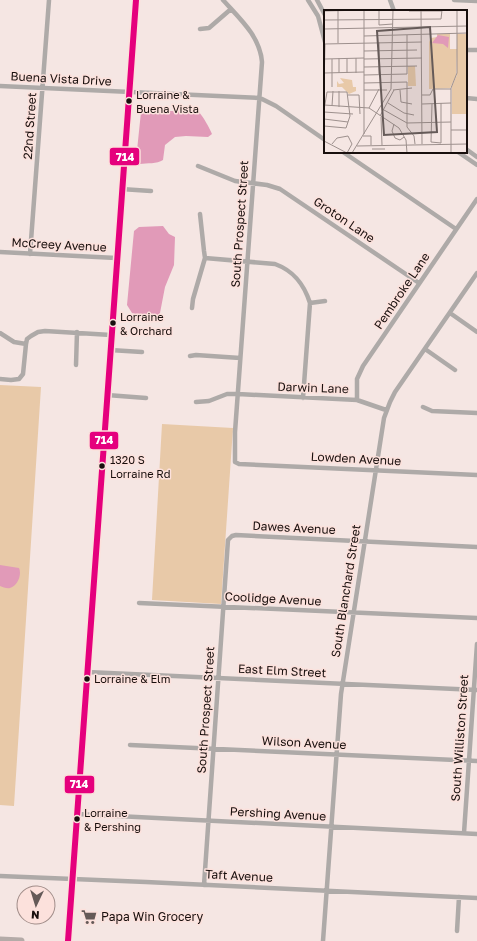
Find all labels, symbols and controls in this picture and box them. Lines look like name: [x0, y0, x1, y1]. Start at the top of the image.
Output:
inset map: [324, 10, 467, 153]
street label: Buena Vista Drive: [10, 68, 112, 89]
place label: Lorraine & Buena Vista: [136, 88, 199, 115]
street label: 22nd Street: [20, 92, 39, 160]
marker: Lorraine & Buena Vista: [124, 96, 134, 106]
line badge: 714: [109, 147, 140, 166]
text: 714: [116, 150, 134, 163]
street label: South Prospect Street: [228, 160, 251, 288]
street label: Groton Lane: [311, 194, 378, 246]
street label: McCreey Avenue: [11, 235, 107, 254]
street label: Pembroke Lane: [370, 250, 433, 332]
place label: Lorraine & Orchard: [120, 310, 172, 337]
marker: Lorraine & Orchard: [108, 318, 118, 328]
street label: Darwin Lane: [277, 379, 349, 396]
line badge: 714: [89, 431, 119, 450]
text: 714: [95, 433, 113, 446]
street label: Lowden Avenue: [310, 449, 402, 468]
place label: 1320 S Lorraine Rd: [110, 453, 170, 480]
marker: 1320 S Lorraine Rd: [97, 461, 107, 471]
street label: Dawes Avenue: [252, 518, 336, 537]
street label: South Blanchard Street: [328, 523, 363, 659]
street label: Coolidge Avenue: [224, 588, 322, 609]
street label: South Prospect Street: [194, 646, 217, 774]
street label: East Elm Street: [237, 661, 327, 680]
place label: Lorraine & Elm: [94, 672, 170, 685]
marker: Lorraine & Elm: [82, 674, 92, 684]
street label: South Williston Street: [448, 674, 471, 802]
street label: Wilson Avenue: [261, 733, 347, 752]
line badge: 714: [64, 775, 95, 794]
text: 714: [70, 777, 88, 790]
street label: Pershing Avenue: [229, 803, 327, 824]
place label: Lorraine & Pershing: [84, 806, 141, 833]
marker: Lorraine & Pershing: [72, 814, 82, 824]
street label: Taft Avenue: [205, 866, 273, 885]
north arrow: [16, 885, 56, 925]
supermarket icon: Papa Win Grocery: [80, 908, 98, 926]
text: N: [31, 909, 40, 922]
place label: Papa Win Grocery: [101, 909, 204, 924]

